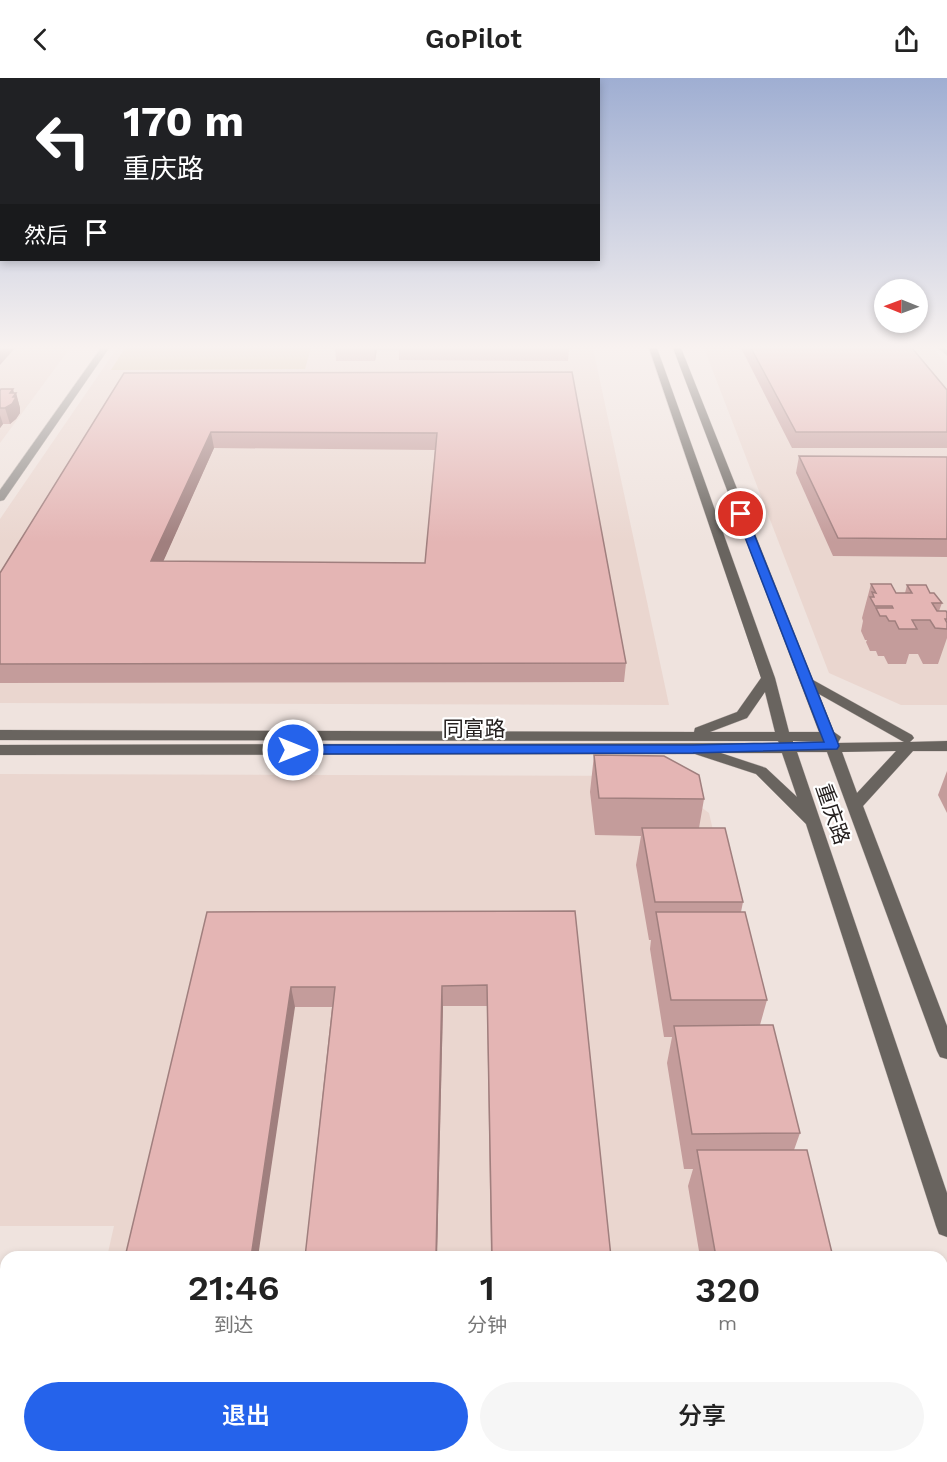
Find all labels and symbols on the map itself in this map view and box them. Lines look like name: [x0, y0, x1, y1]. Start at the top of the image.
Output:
north arrow: [874, 279, 928, 333]
pin: [715, 488, 766, 539]
street label: 同富路: [443, 716, 506, 741]
position arrow: [261, 718, 325, 782]
street label: 重庆路: [811, 780, 855, 848]

